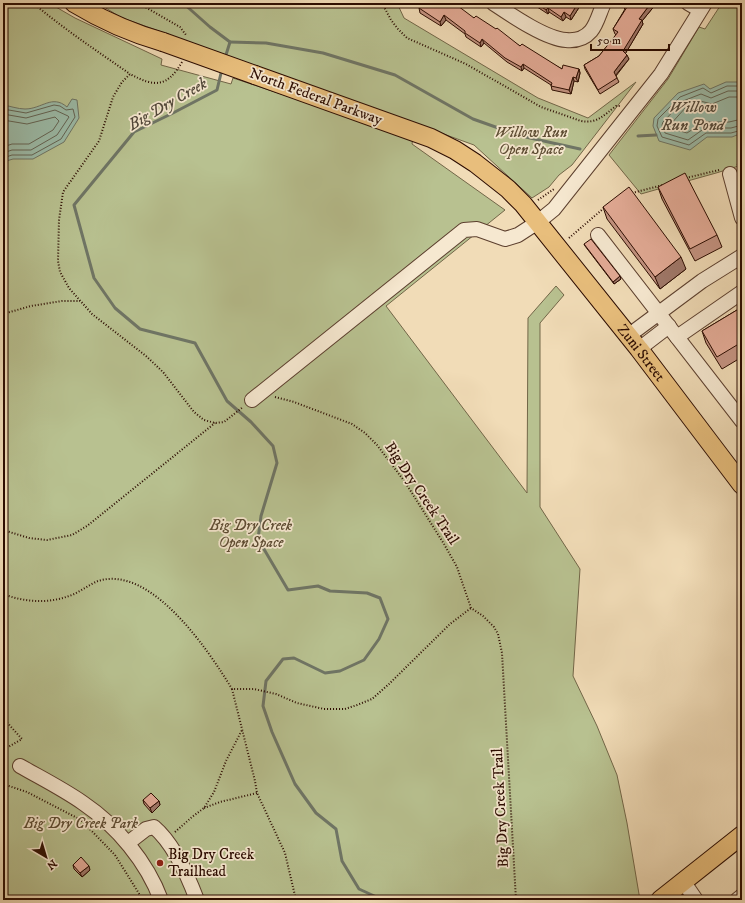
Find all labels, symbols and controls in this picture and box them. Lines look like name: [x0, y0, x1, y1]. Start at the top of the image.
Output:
scale bar: [591, 26, 669, 52]
text: 50 m: [597, 33, 621, 48]
street label: North Federal Parkway: [247, 64, 386, 130]
water label: Big Dry Creek: [124, 73, 211, 135]
water label: Willow Run Pond: [661, 97, 727, 135]
park label: Willow Run Open Space: [495, 123, 568, 159]
street label: Zuni Street: [613, 321, 669, 386]
street label: Big Dry Creek Trail: [380, 438, 463, 549]
park label: Big Dry Creek Open Space: [209, 516, 293, 552]
street label: Big Dry Creek Trail: [488, 747, 513, 868]
park label: Big Dry Creek Park: [23, 814, 139, 833]
north arrow: [26, 837, 66, 877]
place label: Big Dry Creek Trailhead: [168, 845, 255, 881]
text: N: [44, 856, 59, 872]
marker: Big Dry Creek Trailhead: [155, 858, 165, 868]

